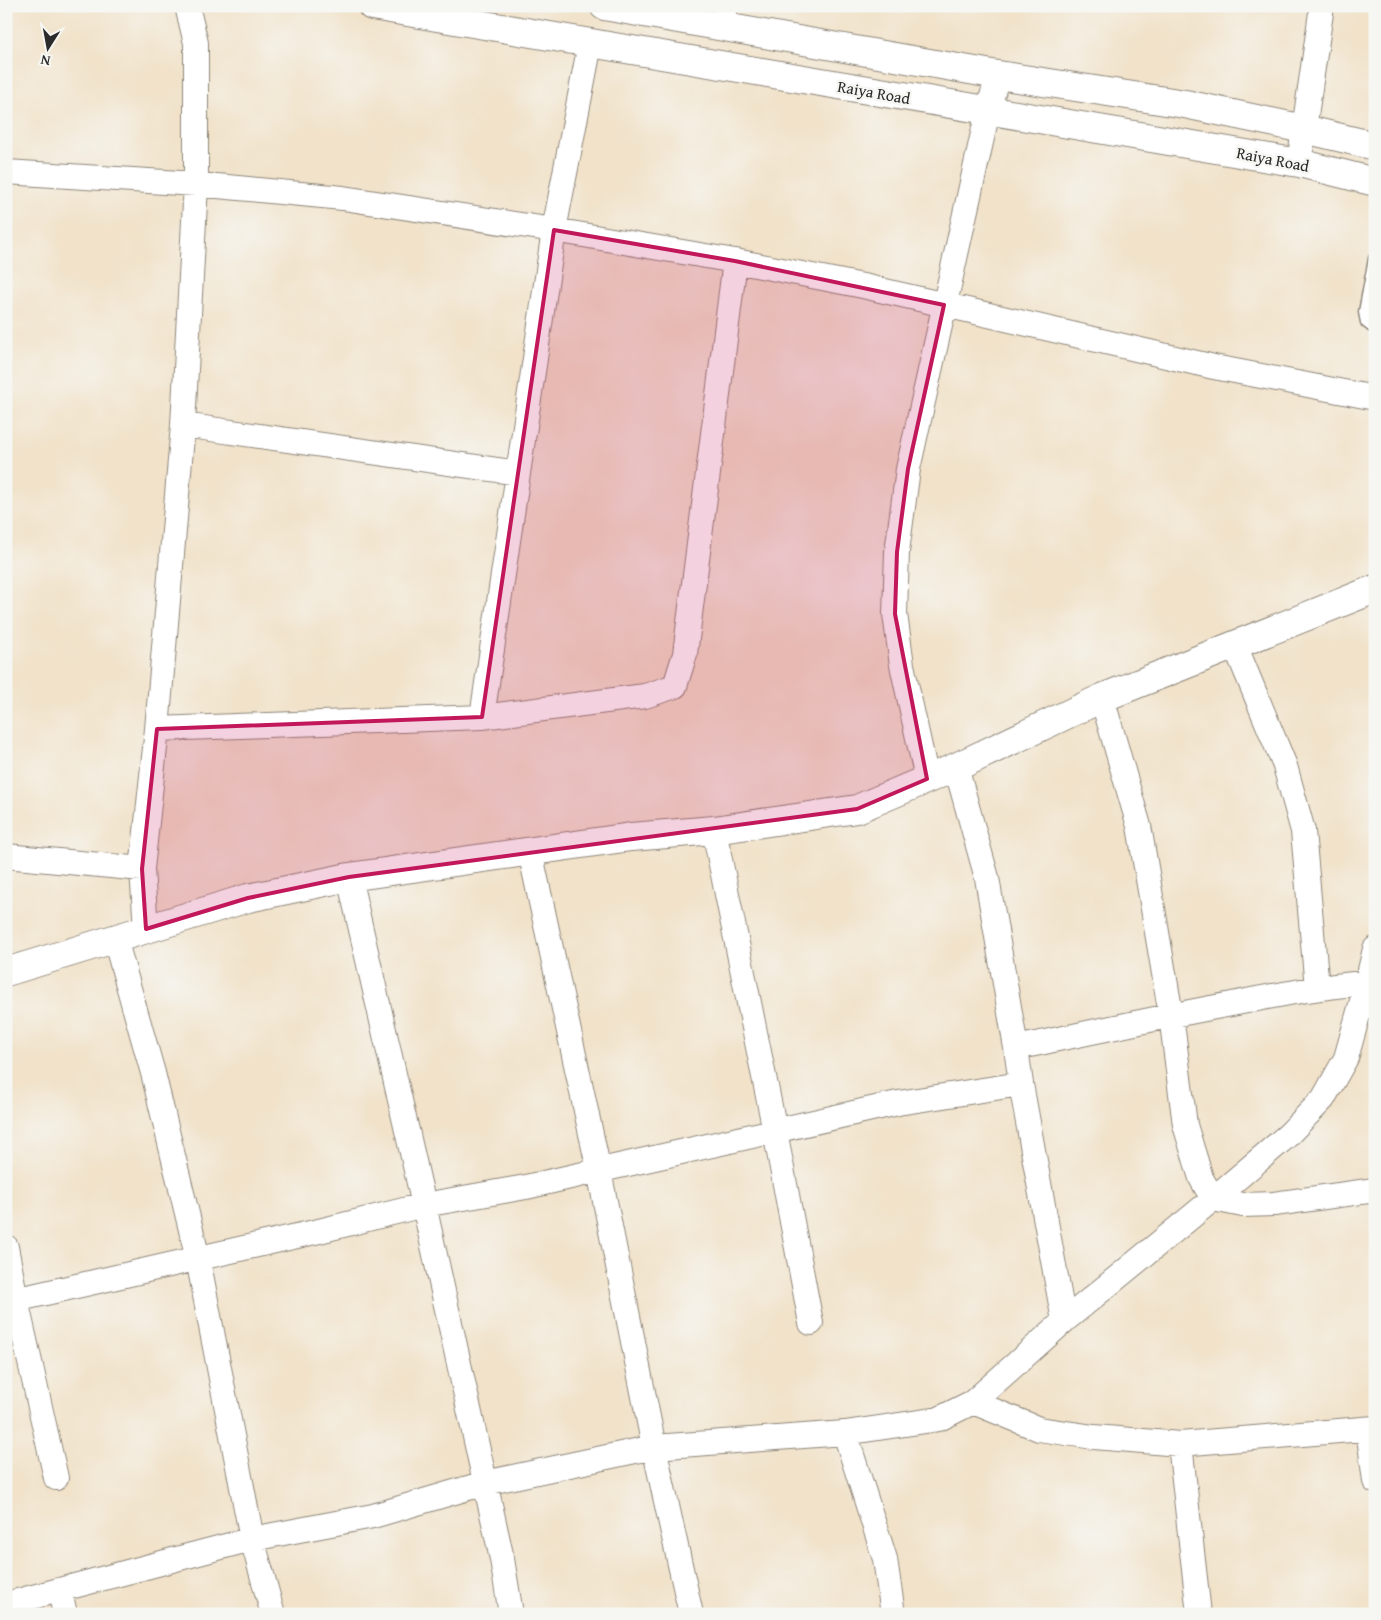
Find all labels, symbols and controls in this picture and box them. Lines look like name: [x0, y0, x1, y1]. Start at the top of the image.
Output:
north arrow: [22, 22, 72, 72]
text: N: [38, 50, 52, 71]
street label: Raiya Road: [836, 74, 913, 110]
street label: Raiya Road: [1235, 140, 1312, 178]

